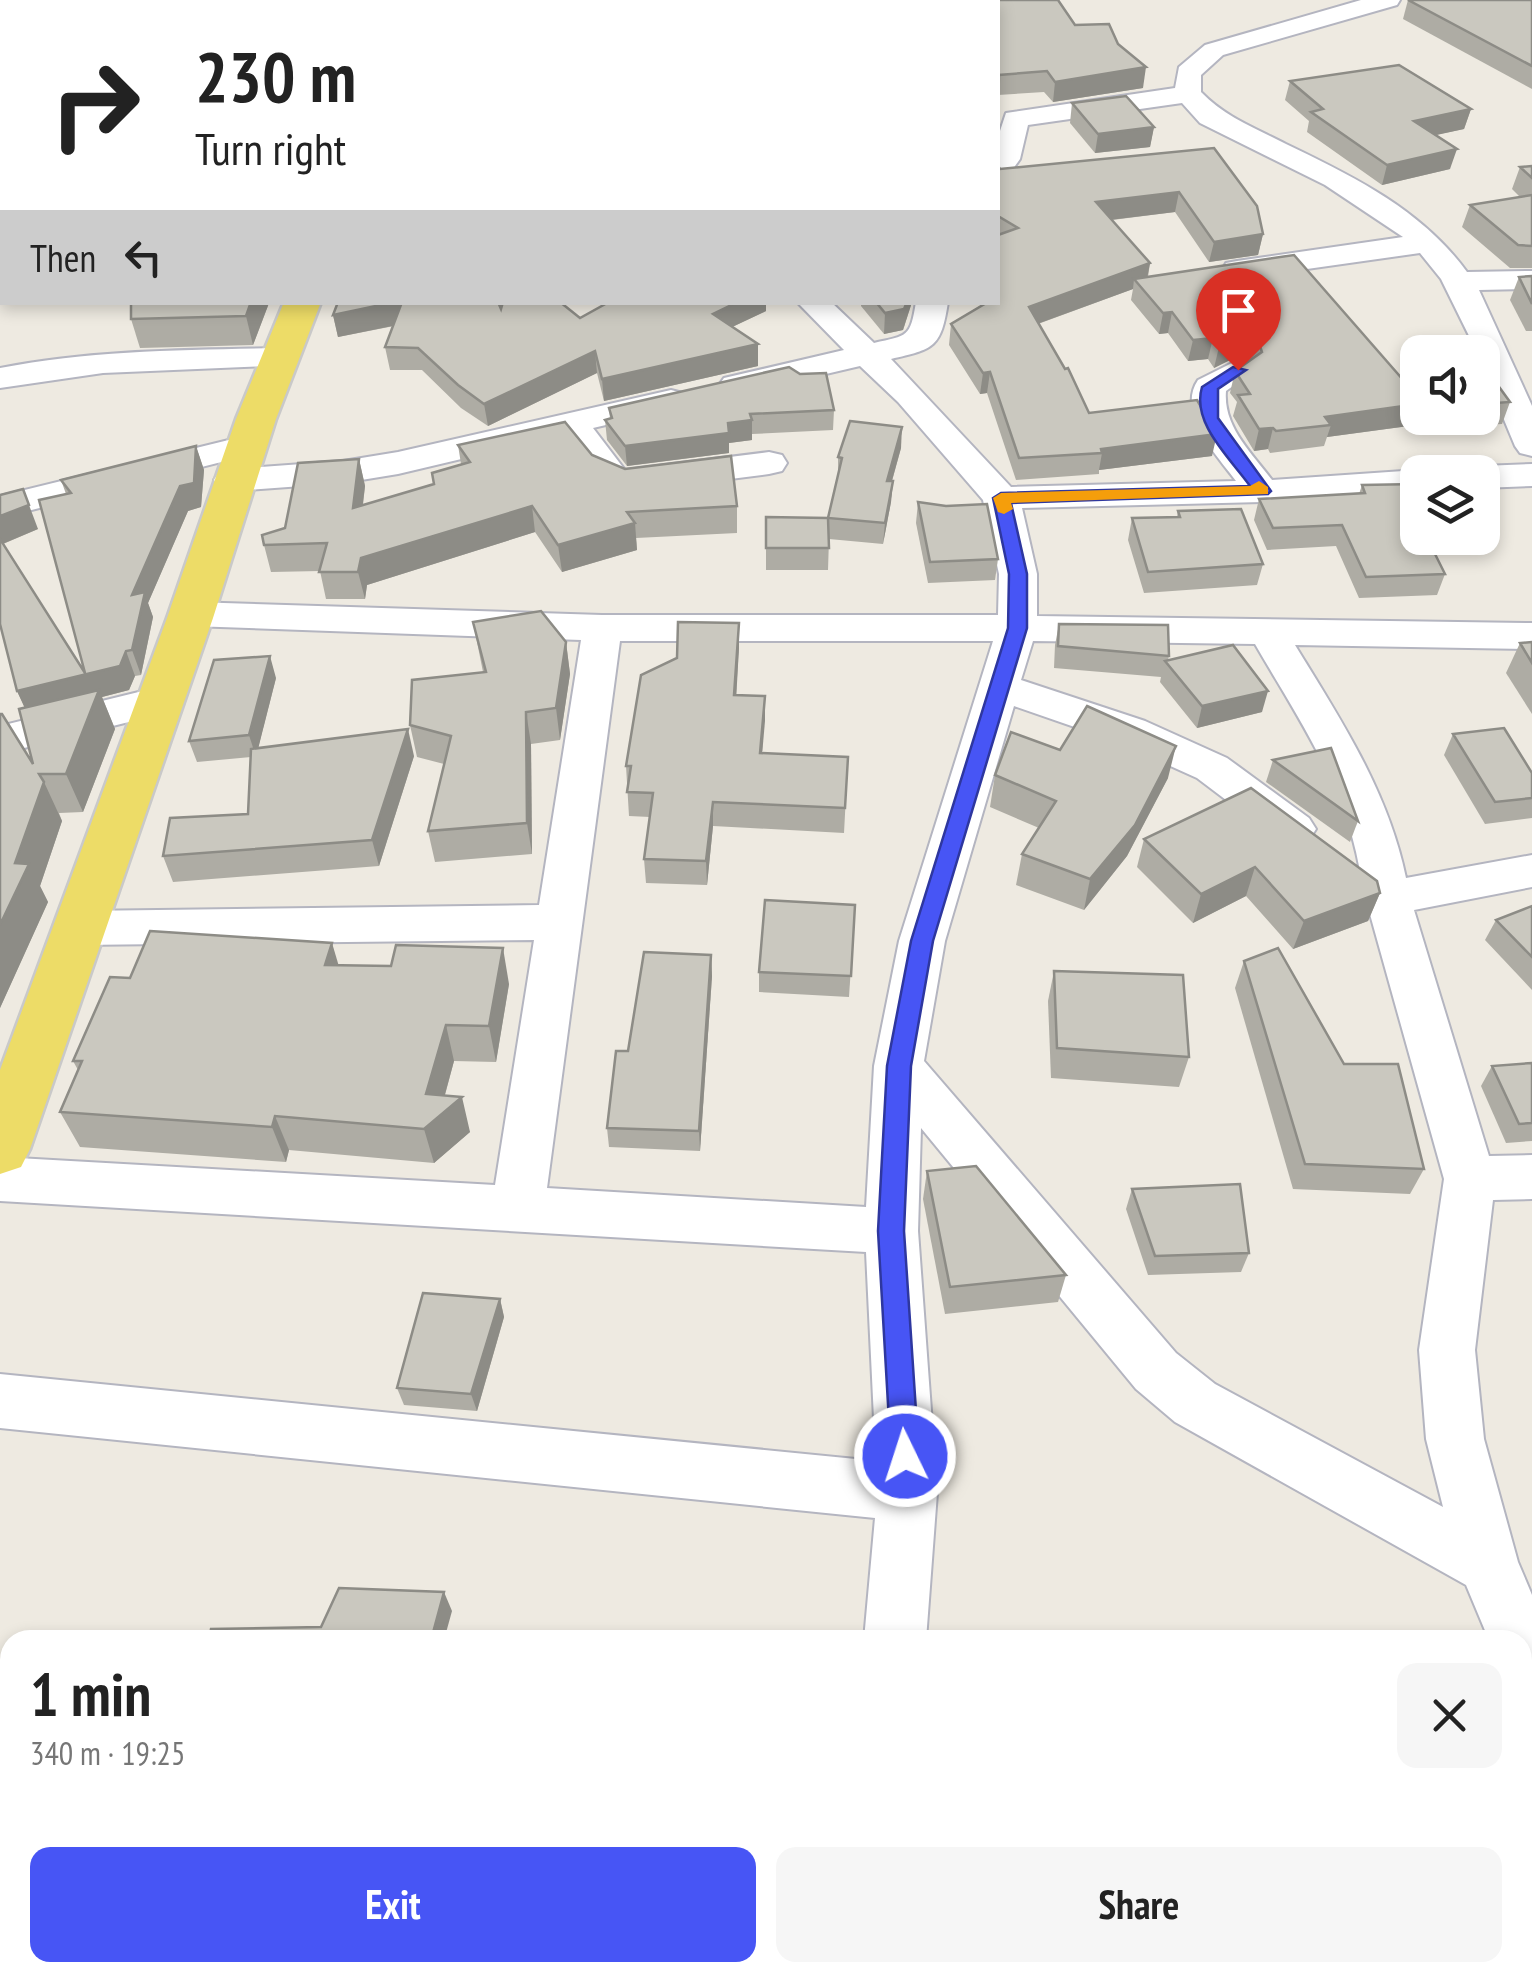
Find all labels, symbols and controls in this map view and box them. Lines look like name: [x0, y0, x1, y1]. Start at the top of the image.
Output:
text: 230 m: [195, 31, 356, 121]
icon: right: [30, 40, 160, 170]
text: Turn right: [195, 119, 346, 177]
icon: left: [116, 230, 171, 285]
text: Then: [30, 233, 96, 282]
pin: [1196, 268, 1281, 371]
icon: arrive: [1211, 283, 1266, 338]
map controls: [1400, 335, 1500, 555]
button: sound: [1400, 335, 1500, 435]
button: layers: [1400, 455, 1500, 555]
position arrow: [853, 1404, 957, 1508]
text: 1 min: [30, 1655, 151, 1733]
button: close: [1397, 1663, 1502, 1768]
text: 340 m · 19:25: [30, 1732, 185, 1774]
button: Exit: [30, 1847, 756, 1962]
button: Share: [776, 1847, 1502, 1962]

